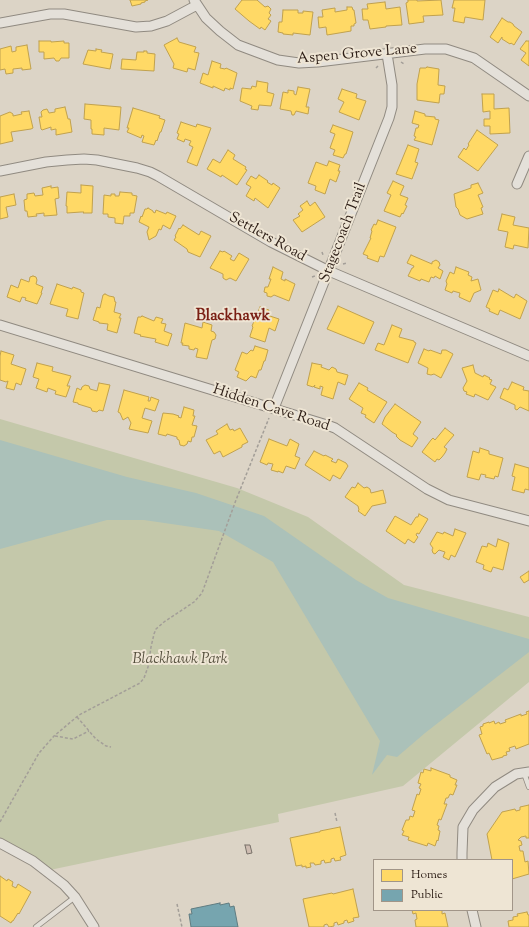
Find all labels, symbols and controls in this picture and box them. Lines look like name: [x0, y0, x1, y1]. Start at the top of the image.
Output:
street label: Aspen Grove Lane: [296, 41, 418, 69]
street label: Stagecoach Trail: [317, 180, 371, 286]
street label: Settlers Road: [225, 209, 309, 267]
district label: Blackhawk: [196, 307, 270, 327]
street label: Hidden Cave Road: [210, 382, 332, 436]
park label: Blackhawk Park: [132, 651, 228, 669]
legend: [373, 859, 513, 911]
text: Homes: [411, 866, 447, 884]
text: Public: [411, 886, 443, 904]

